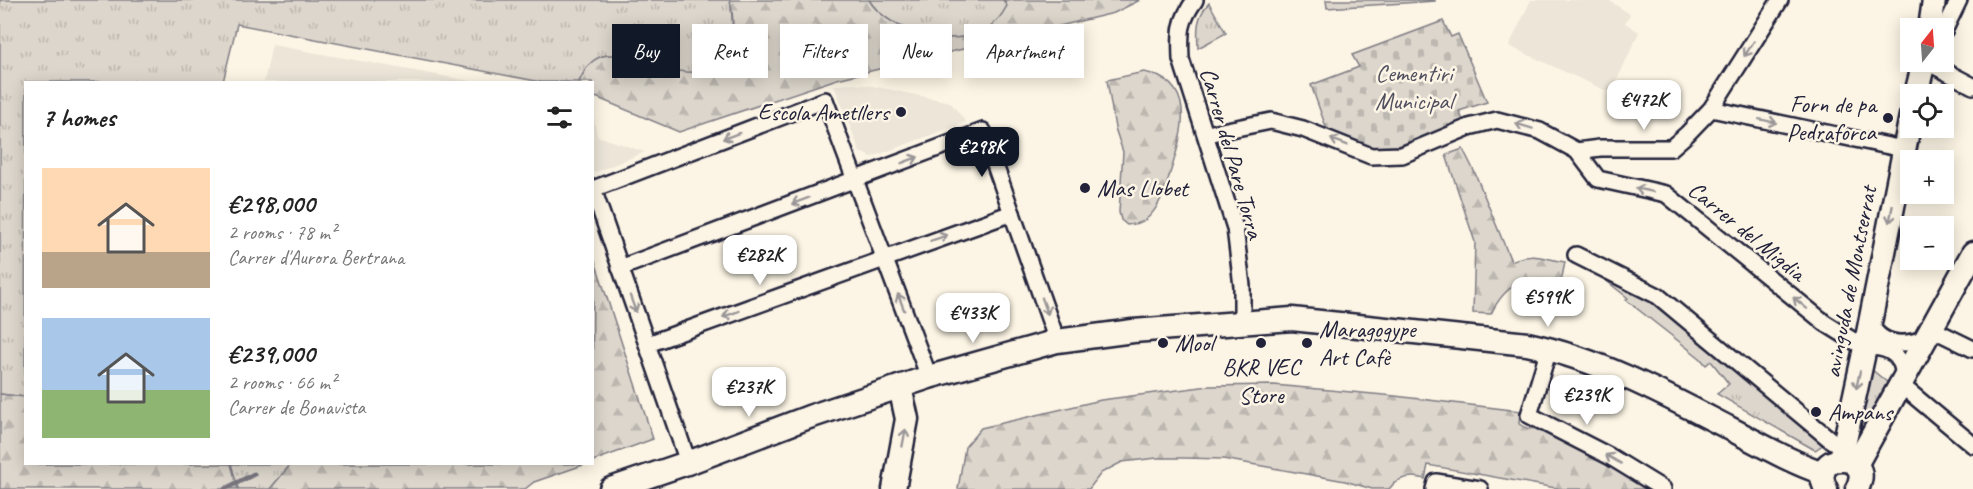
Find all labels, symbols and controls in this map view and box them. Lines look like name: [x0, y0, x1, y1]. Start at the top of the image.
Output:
north arrow: [1900, 18, 1954, 72]
map controls: [1900, 18, 1954, 270]
chip: Buy: [612, 24, 680, 78]
chip: Rent: [692, 24, 768, 78]
chip: Filters: [780, 24, 868, 78]
chip: New: [880, 24, 952, 78]
chip: Apartment: [964, 24, 1084, 78]
one-way arrow: [1742, 40, 1754, 57]
park label: Cementiri Municipal: [1375, 58, 1457, 116]
street label: Carrer del Pare Torra: [1193, 64, 1271, 243]
pin: €472K: [1602, 80, 1686, 131]
button: locate: [1900, 84, 1954, 138]
text: €472K: [1621, 87, 1667, 112]
place label: Forn de pa Pedraforca: [1787, 89, 1878, 147]
place label: Escola Ametllers: [758, 97, 891, 127]
text: 7 homes: [42, 101, 115, 134]
icon: filters: [543, 101, 576, 134]
marker: Escola Ametllers: [894, 105, 908, 119]
marker: Forn de pa Pedraforca: [1881, 111, 1895, 125]
one-way arrow: [1758, 116, 1777, 127]
one-way arrow: [1515, 120, 1534, 131]
pin: €298K: [940, 127, 1024, 178]
one-way arrow: [722, 132, 741, 143]
text: €298K: [959, 134, 1005, 159]
one-way arrow: [1330, 136, 1349, 147]
button: +: [1900, 150, 1954, 204]
one-way arrow: [900, 153, 918, 164]
place label: Mas Llobet: [1097, 173, 1190, 203]
street label: Carrer del Migdia: [1682, 174, 1814, 289]
marker: Mas Llobet: [1078, 181, 1092, 195]
street label: avinguda de Montserrat: [1817, 182, 1884, 380]
one-way arrow: [1635, 183, 1654, 195]
text: €298,000: [228, 187, 315, 220]
icon: home: [90, 192, 162, 264]
one-way arrow: [791, 196, 810, 207]
one-way arrow: [1885, 204, 1896, 224]
button: −: [1900, 216, 1954, 270]
text: 2 rooms · 78 m²: [228, 220, 336, 245]
one-way arrow: [930, 232, 948, 243]
pin: €282K: [718, 235, 802, 286]
text: €282K: [737, 242, 783, 267]
text: Carrer d'Aurora Bertrana: [228, 245, 404, 270]
pin: €599K: [1506, 277, 1590, 328]
text: €599K: [1525, 284, 1571, 309]
pin: €433K: [931, 293, 1015, 344]
one-way arrow: [629, 294, 640, 313]
one-way arrow: [895, 294, 906, 312]
one-way arrow: [1040, 296, 1051, 315]
one-way arrow: [1792, 296, 1808, 309]
text: €433K: [950, 300, 996, 325]
one-way arrow: [722, 309, 741, 320]
place label: Maragogype Art Cafè: [1319, 314, 1418, 372]
place label: Mool: [1175, 328, 1217, 358]
marker: Mool: [1156, 336, 1170, 350]
marker: BKR VEC Store: [1254, 336, 1268, 350]
marker: Maragogype Art Cafè: [1300, 336, 1314, 350]
text: €239,000: [228, 337, 315, 370]
icon: home: [90, 342, 162, 414]
place label: BKR VEC Store: [1222, 352, 1303, 410]
pin: €237K: [707, 367, 791, 418]
text: 2 rooms · 66 m²: [228, 370, 336, 395]
one-way arrow: [1852, 370, 1863, 389]
text: €237K: [726, 374, 772, 399]
pin: €239K: [1545, 375, 1629, 426]
text: €239K: [1564, 382, 1610, 407]
text: Carrer de Bonavista: [228, 395, 365, 420]
place label: Ampans: [1828, 397, 1895, 427]
marker: Ampans: [1809, 405, 1823, 419]
one-way arrow: [899, 428, 910, 448]
one-way arrow: [1605, 453, 1622, 465]

